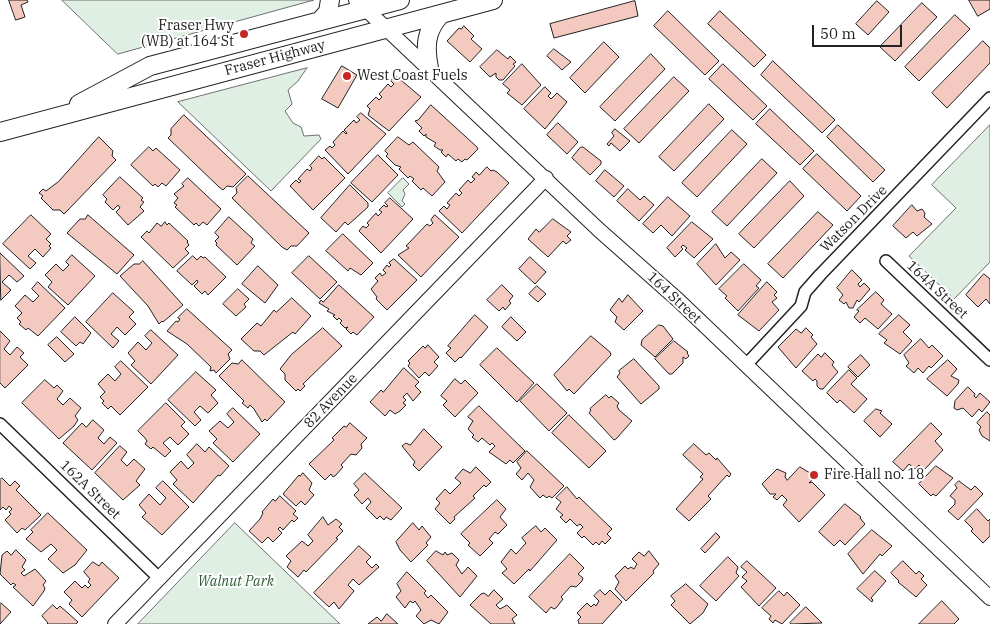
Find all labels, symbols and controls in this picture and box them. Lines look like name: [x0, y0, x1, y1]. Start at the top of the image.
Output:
scale bar: [815, 15, 905, 47]
place label: Fraser Hwy (WB) at 164 St: [141, 18, 234, 50]
text: 50 m: [820, 24, 856, 43]
marker: Fraser Hwy (WB) at 164 St: [238, 28, 250, 40]
street label: Fraser Highway: [223, 37, 327, 79]
place label: West Coast Fuels: [357, 68, 468, 84]
marker: West Coast Fuels: [341, 70, 353, 82]
street label: Watson Drive: [817, 182, 891, 256]
street label: 164A Street: [903, 257, 971, 323]
street label: 164 Street: [643, 269, 705, 327]
street label: 82 Avenue: [301, 370, 361, 432]
street label: 162A Street: [56, 457, 124, 523]
place label: Fire Hall no. 18: [824, 467, 924, 483]
marker: Fire Hall no. 18: [808, 469, 820, 481]
park label: Walnut Park: [198, 574, 274, 590]

